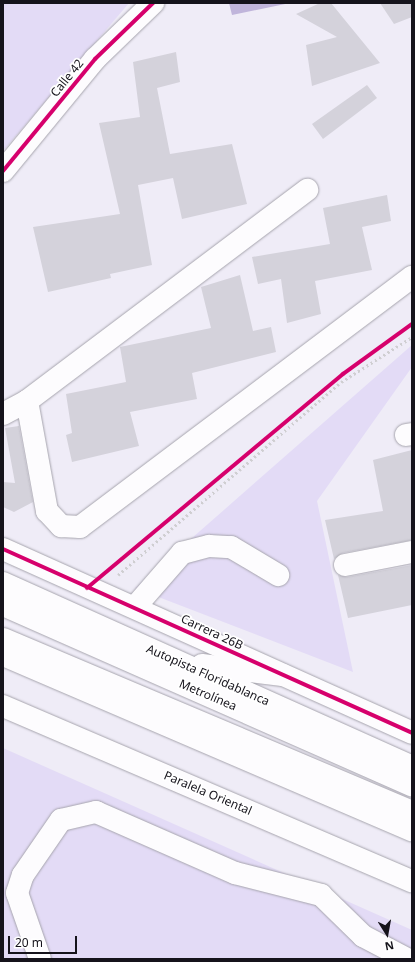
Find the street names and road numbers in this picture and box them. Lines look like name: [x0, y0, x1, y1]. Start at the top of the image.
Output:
street label: Calle 42: [48, 56, 86, 100]
street label: Carrera 26B: [179, 611, 245, 653]
street label: Autopista Floridablanca: [144, 641, 272, 709]
street label: Metrolínea: [177, 676, 239, 714]
street label: Paralela Oriental: [162, 768, 254, 818]

